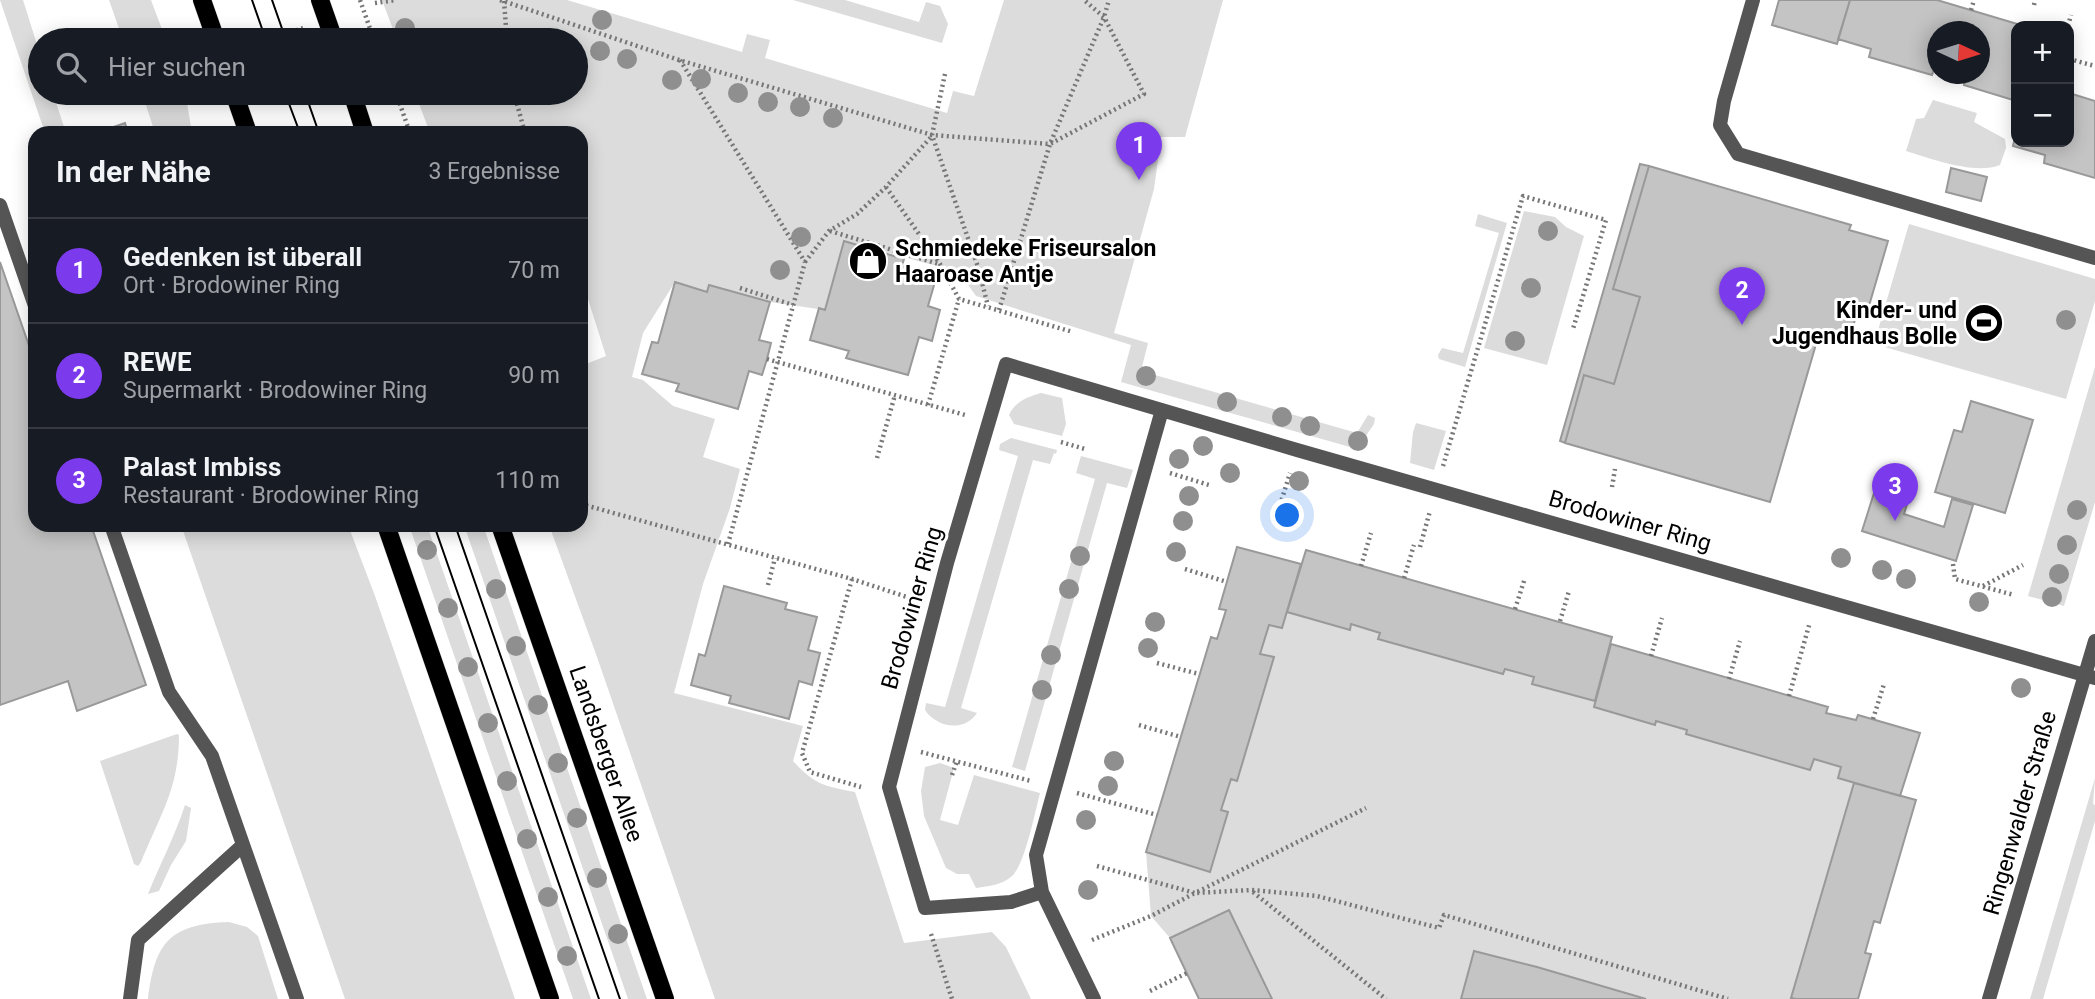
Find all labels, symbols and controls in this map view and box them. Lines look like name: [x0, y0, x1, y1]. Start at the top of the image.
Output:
north arrow: [1927, 21, 1990, 84]
map controls: [2011, 21, 2074, 147]
button: +: [2011, 21, 2074, 84]
search box: [28, 28, 588, 105]
icon: search: [52, 48, 90, 86]
text: Hier suchen: [108, 52, 246, 82]
button: −: [2011, 84, 2074, 147]
pin: 1: [1116, 122, 1162, 180]
text: In der Nähe: [56, 154, 211, 189]
text: 3 Ergebnisse: [428, 158, 560, 185]
place label: Schmiedeke Friseursalon Haaroase Antje: [895, 235, 1157, 288]
shop icon: Schmiedeke Friseursalon Haaroase Antje: [847, 240, 889, 282]
text: Gedenken ist überall: [123, 242, 362, 272]
text: 1: [72, 257, 86, 284]
text: 70 m: [508, 257, 560, 284]
pin: 2: [1719, 267, 1765, 325]
text: Ort · Brodowiner Ring: [123, 272, 340, 299]
place label: Kinder- und Jugendhaus Bolle: [1772, 297, 1957, 350]
sports icon: Kinder- und Jugendhaus Bolle: [1963, 302, 2005, 344]
text: REWE: [123, 347, 192, 377]
text: 2: [72, 362, 86, 389]
text: 90 m: [508, 362, 560, 389]
text: Supermarkt · Brodowiner Ring: [123, 377, 427, 404]
text: Palast Imbiss: [123, 452, 281, 482]
pin: 3: [1872, 463, 1918, 521]
text: 3: [72, 467, 86, 494]
text: 110 m: [495, 467, 560, 494]
text: Restaurant · Brodowiner Ring: [123, 482, 419, 509]
street label: Brodowiner Ring: [1546, 485, 1714, 557]
your location: [1270, 498, 1304, 532]
street label: Brodowiner Ring: [876, 524, 948, 692]
street label: Landsberger Allee: [563, 662, 649, 846]
street label: Ringenwalder Straße: [1978, 708, 2062, 918]

